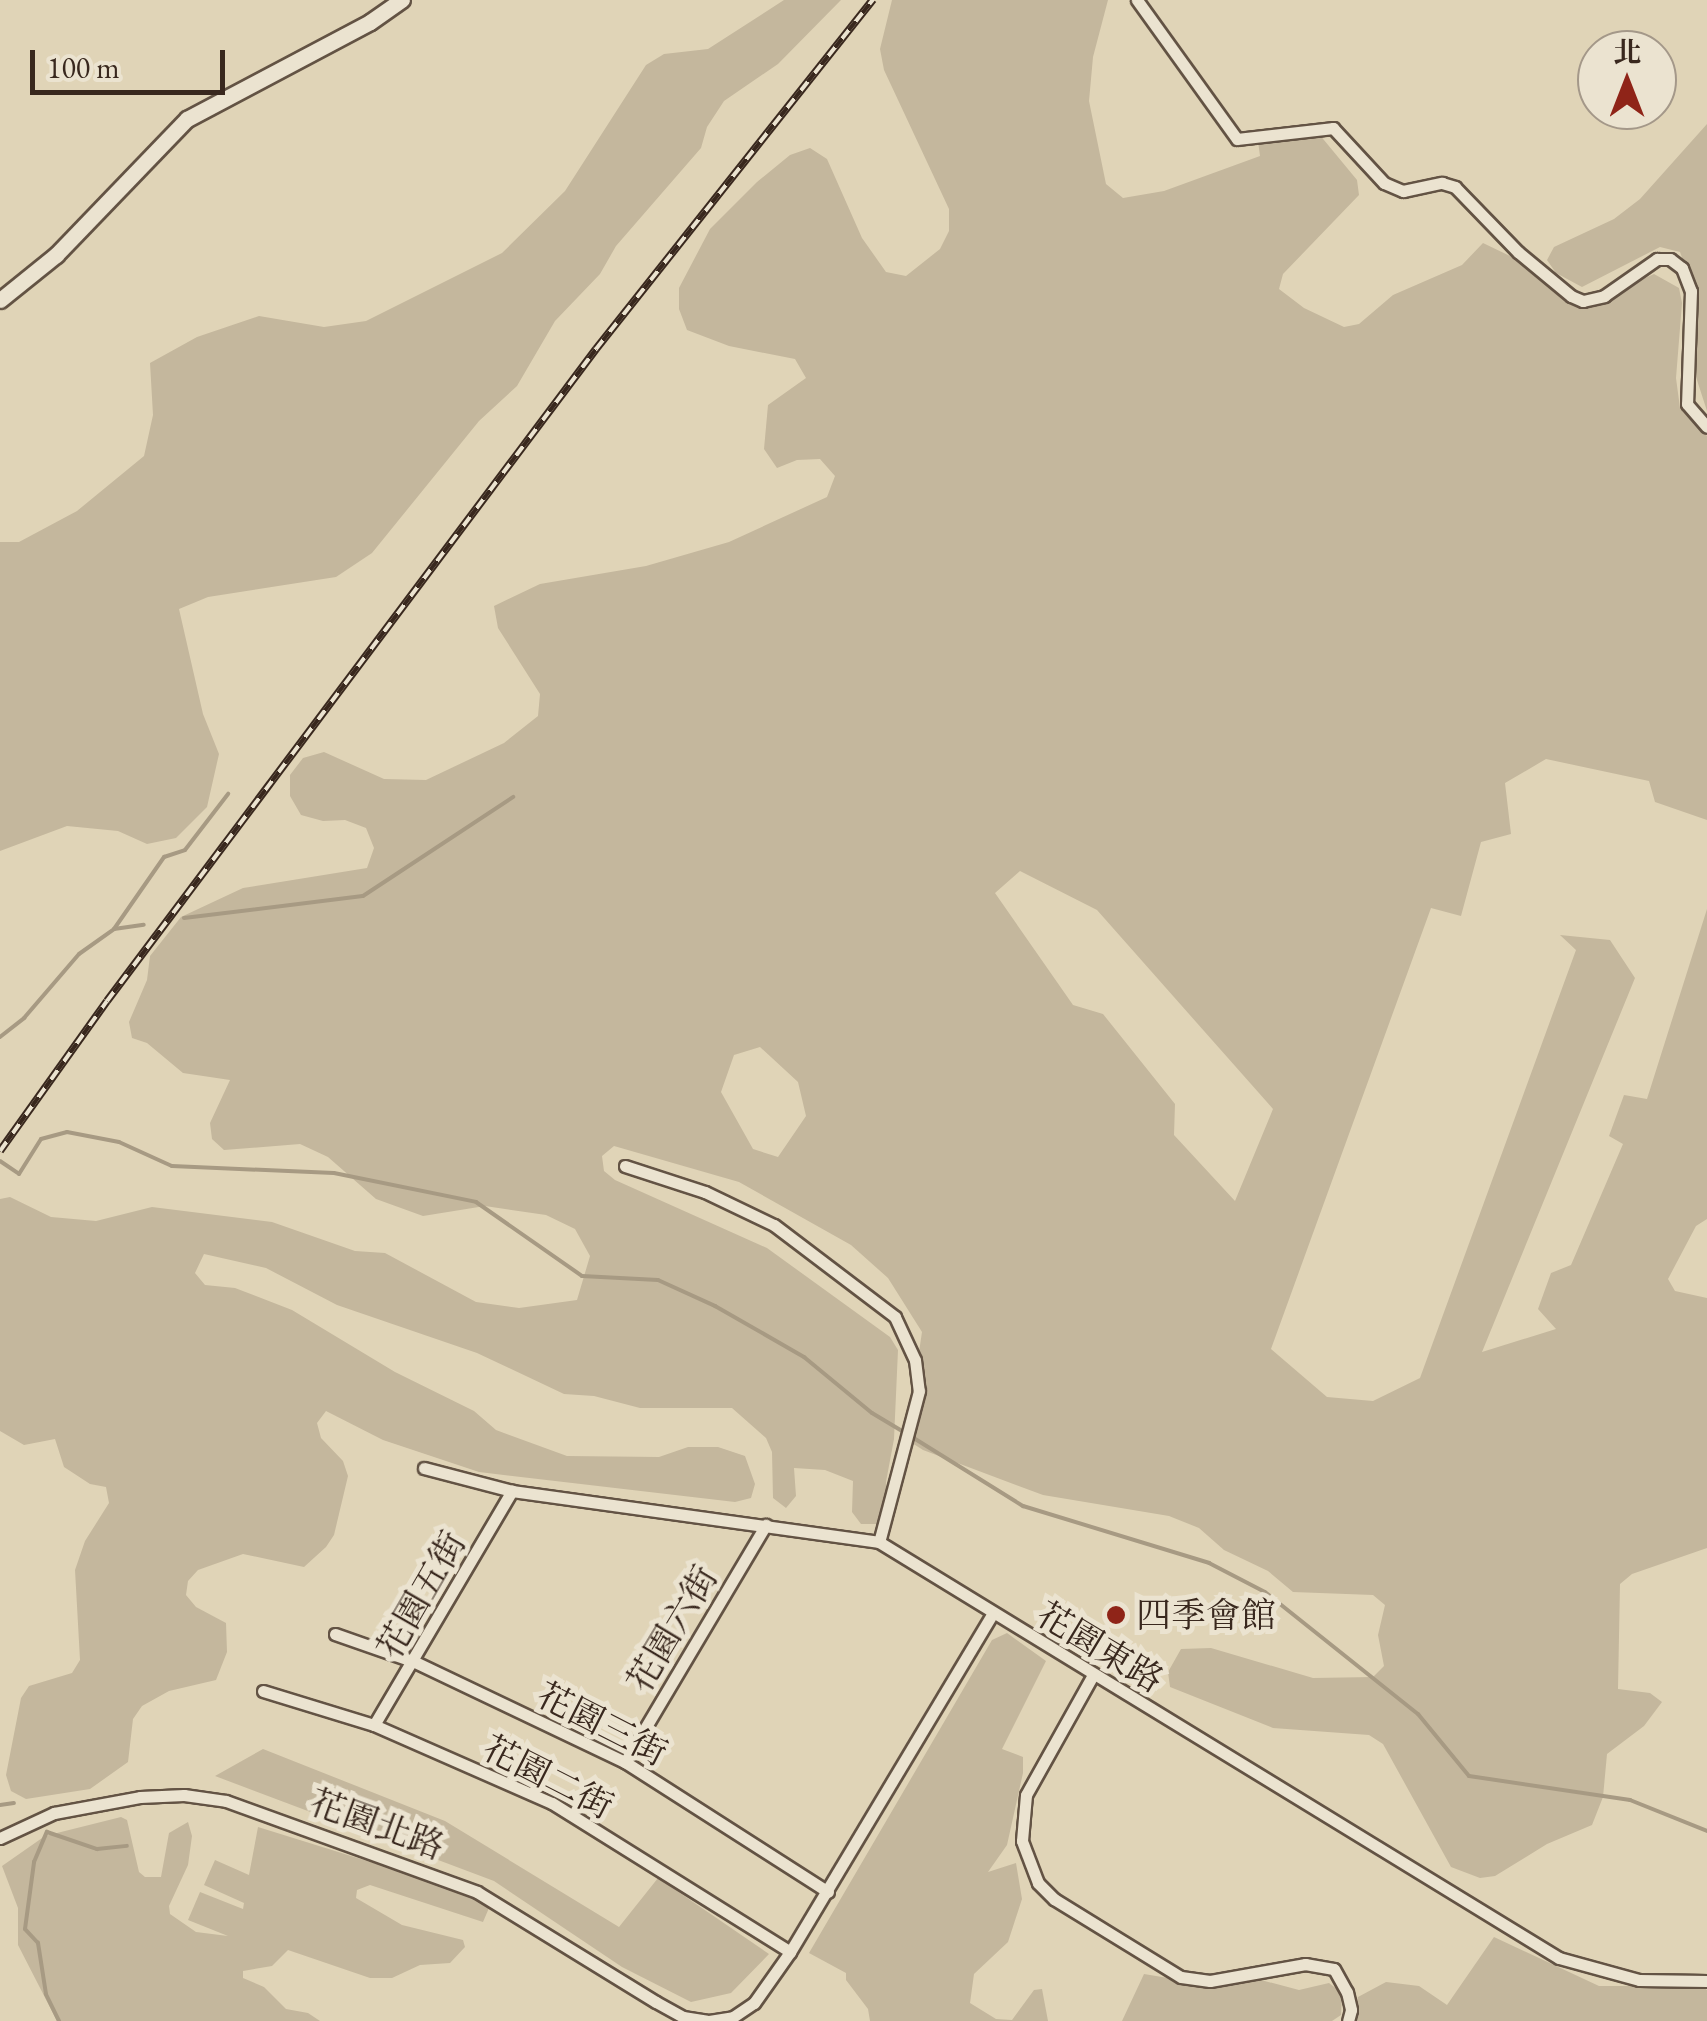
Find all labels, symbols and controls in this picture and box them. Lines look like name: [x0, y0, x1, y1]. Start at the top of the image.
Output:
scale bar: [35, 30, 230, 92]
north arrow: [1577, 30, 1677, 130]
text: 北: [1613, 34, 1641, 70]
text: 100 m: [47, 48, 120, 87]
street label: 花園五街: [368, 1524, 474, 1666]
street label: 花園六街: [618, 1558, 726, 1700]
street label: 花園東路: [1029, 1593, 1171, 1701]
place label: 四季會館: [1136, 1594, 1276, 1636]
marker: 四季會館: [1105, 1604, 1127, 1626]
street label: 花園三街: [530, 1674, 674, 1774]
street label: 花園二街: [476, 1727, 620, 1827]
street label: 花園北路: [304, 1780, 450, 1868]

